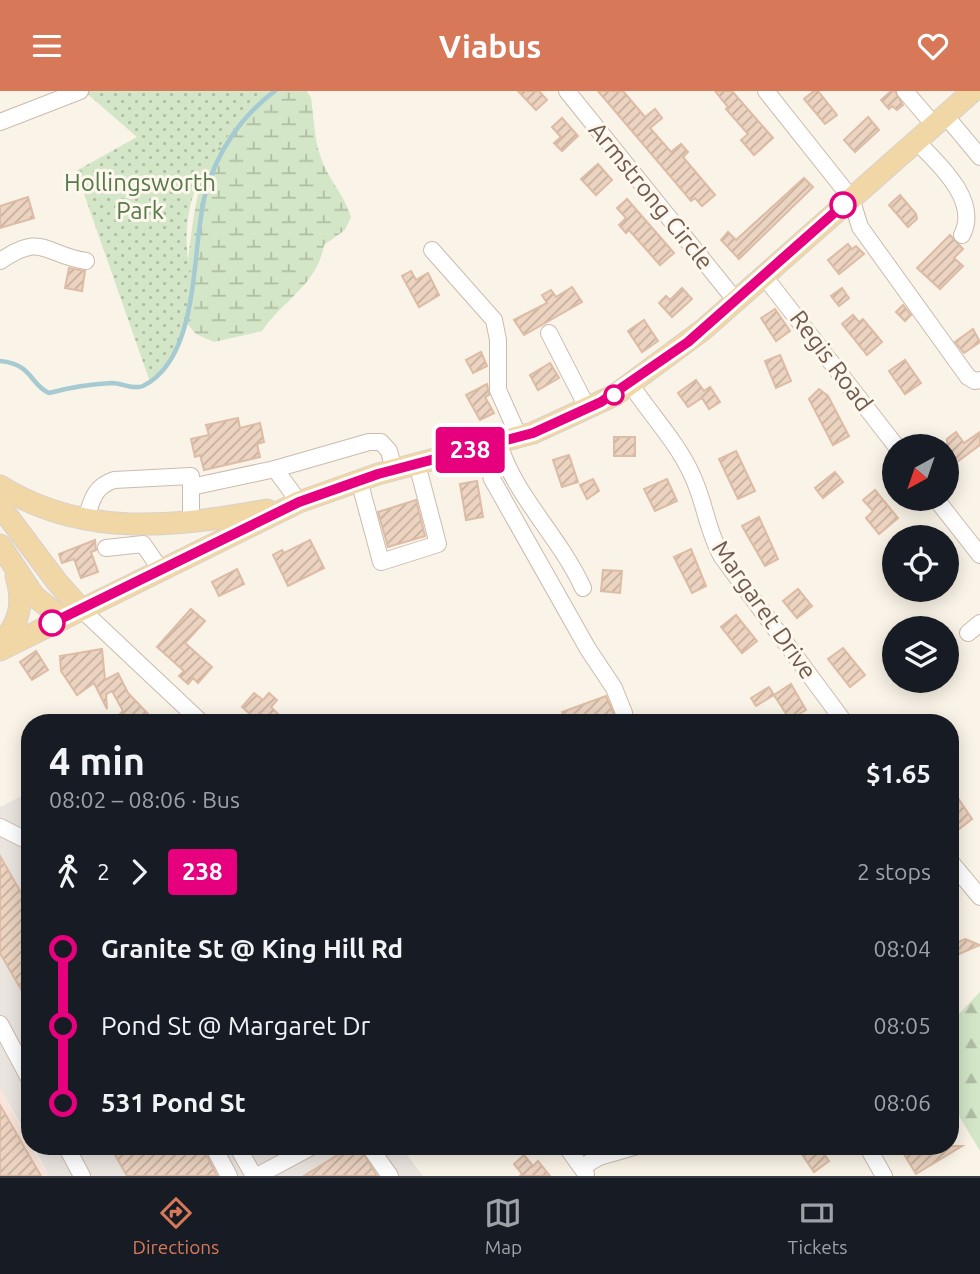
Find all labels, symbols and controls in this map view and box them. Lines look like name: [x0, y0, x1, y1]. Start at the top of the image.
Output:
icon: menu: [28, 27, 66, 65]
icon: heart: [914, 27, 952, 65]
text: Viabus: [439, 28, 541, 64]
street label: Armstrong Circle: [584, 117, 719, 275]
park label: Hollingsworth Park: [64, 169, 216, 224]
unlabelled marker: [830, 192, 856, 218]
street label: Regis Road: [785, 305, 878, 416]
unlabelled marker: [604, 385, 624, 405]
line badge: 238: [430, 427, 510, 473]
north arrow: [882, 434, 959, 511]
map controls: [882, 434, 959, 693]
text: 238: [450, 436, 490, 463]
button: locate: [882, 525, 959, 602]
street label: Margaret Drive: [707, 535, 822, 684]
unlabelled marker: [39, 610, 65, 636]
button: layers: [882, 616, 959, 693]
text: 4 min: [49, 740, 145, 782]
text: $1.65: [866, 759, 931, 788]
text: 08:02 – 08:06 · Bus: [49, 787, 240, 812]
icon: walk: [49, 853, 87, 891]
icon: forward: [120, 853, 158, 891]
text: 238: [182, 858, 223, 885]
text: 2: [97, 859, 110, 884]
text: 2 stops: [857, 859, 931, 884]
text: Granite St @ King Hill Rd: [101, 934, 403, 963]
text: 08:04: [873, 936, 931, 961]
text: Pond St @ Margaret Dr: [101, 1011, 370, 1040]
text: 08:05: [873, 1013, 931, 1038]
text: 531 Pond St: [101, 1088, 246, 1117]
text: 08:06: [873, 1090, 931, 1115]
tab: Directions: [133, 1194, 219, 1258]
tab: Map: [484, 1194, 522, 1258]
tab: Tickets: [788, 1194, 847, 1258]

